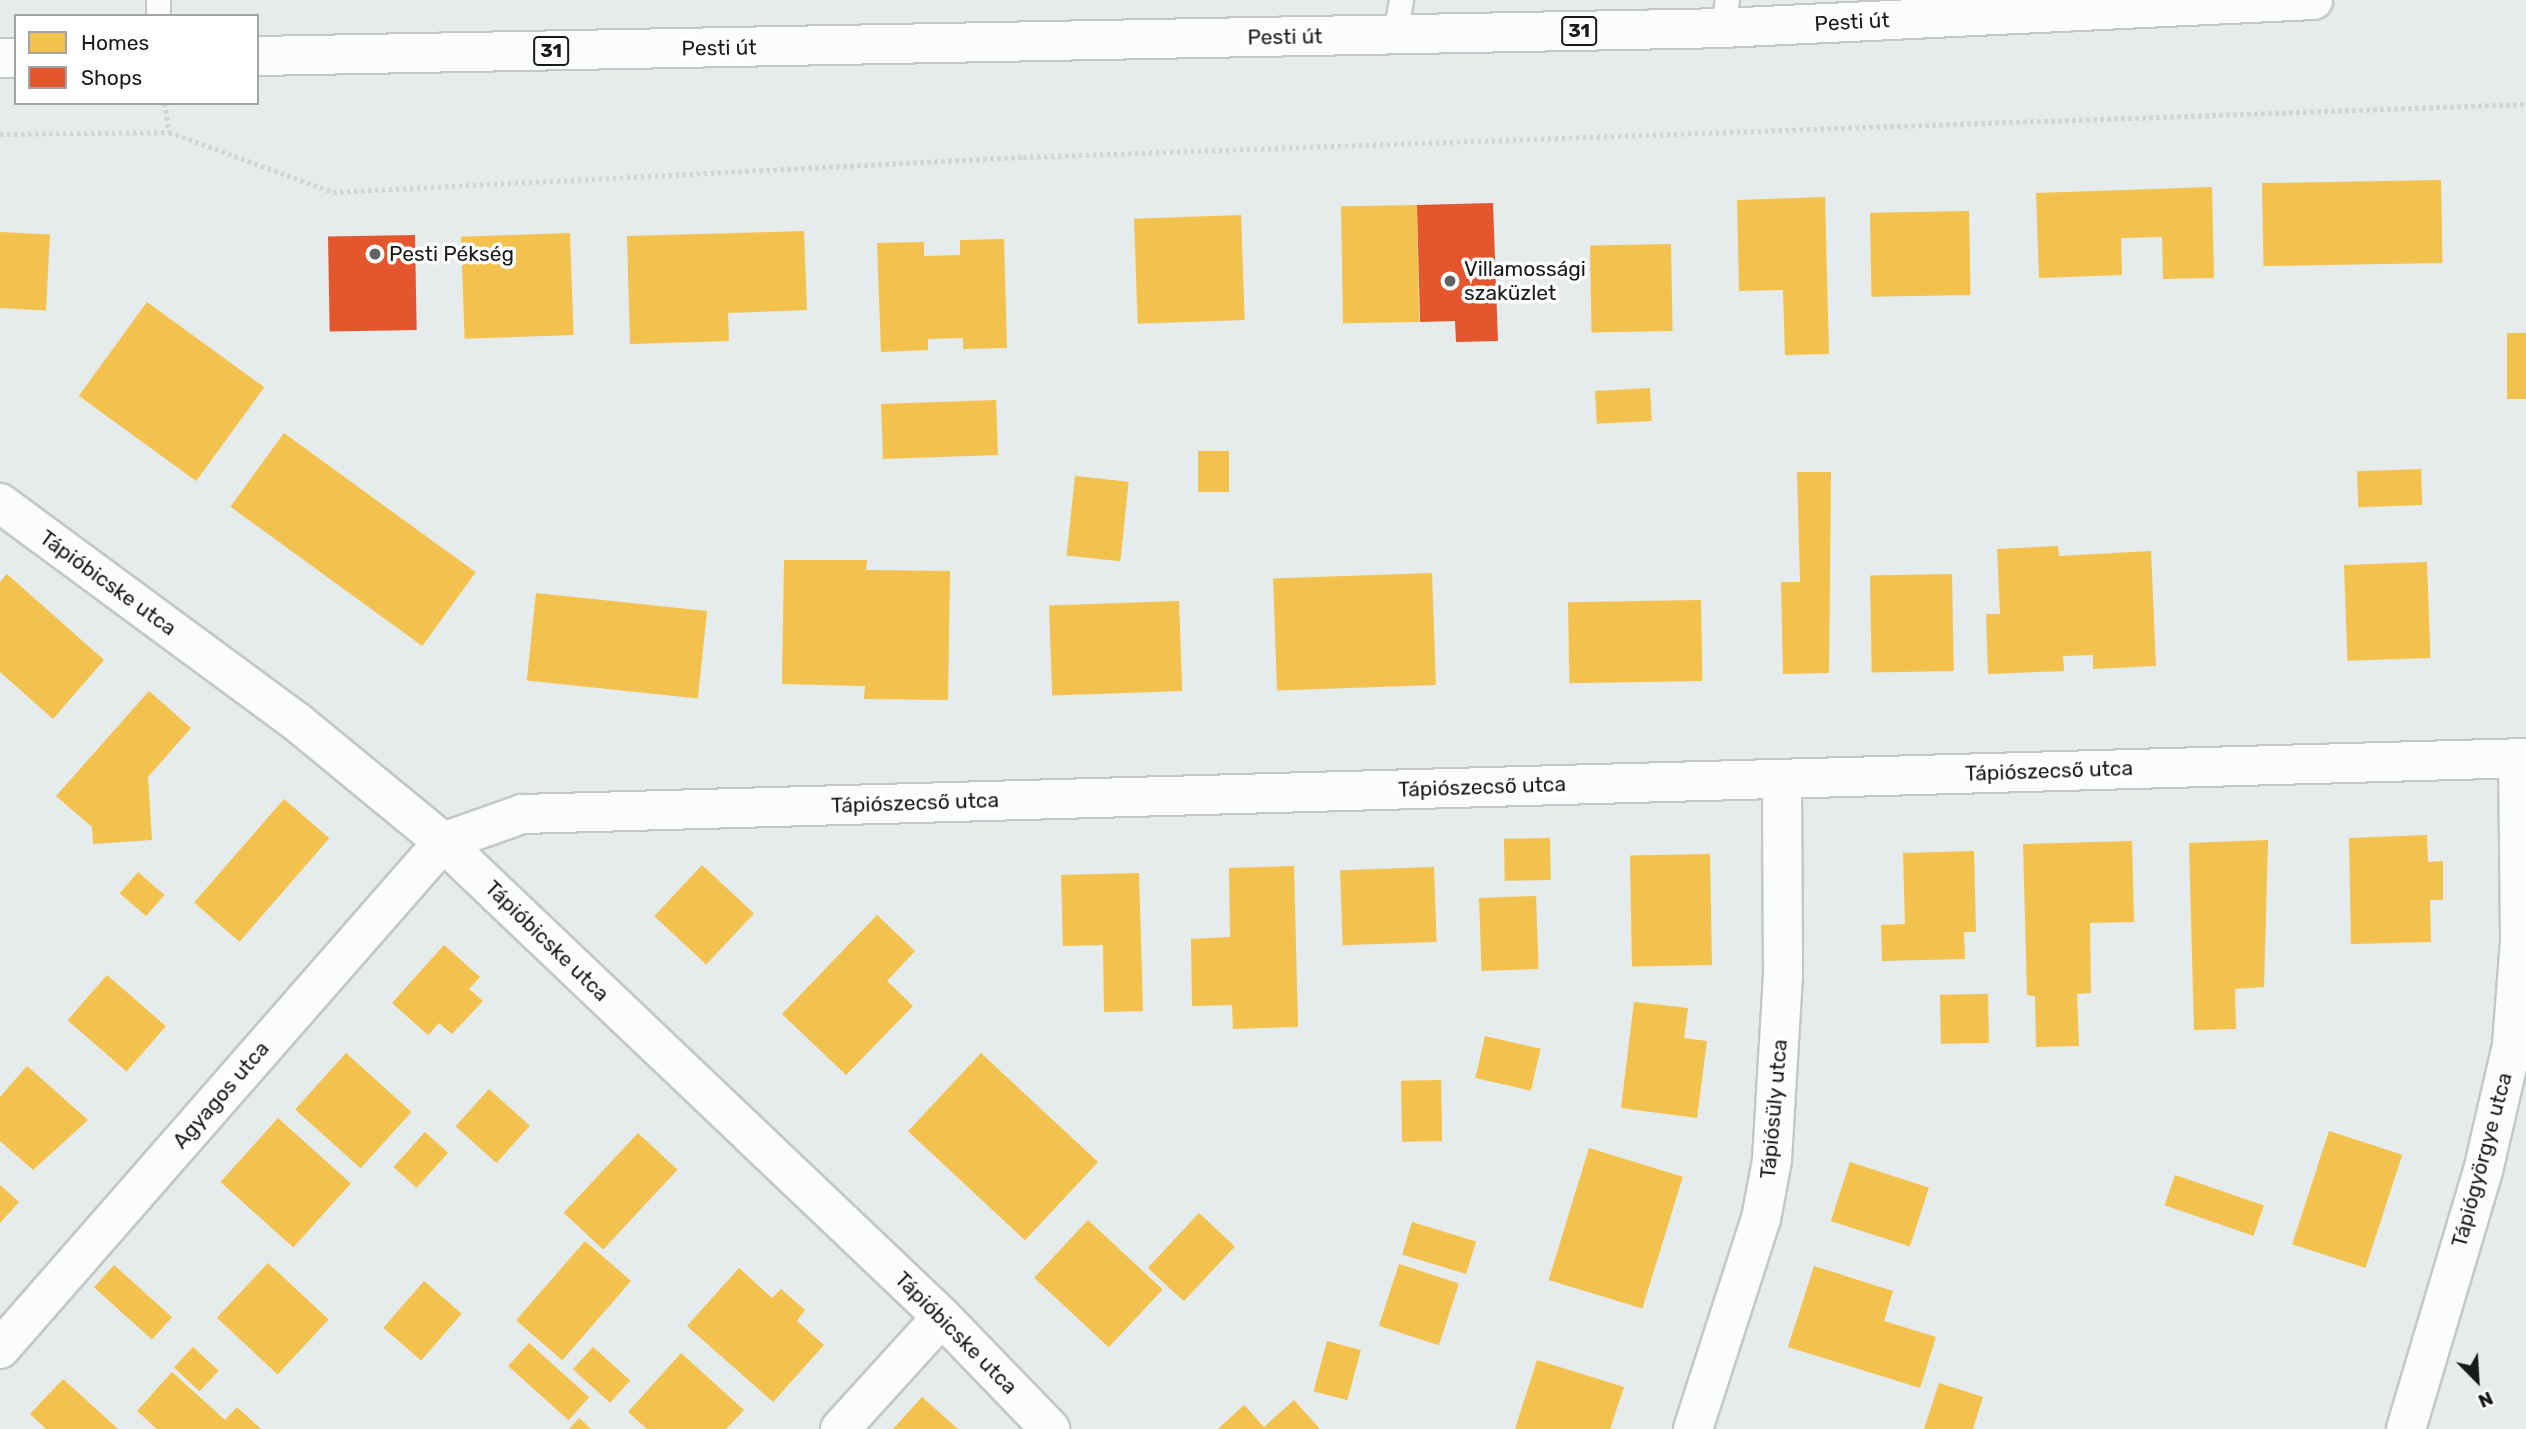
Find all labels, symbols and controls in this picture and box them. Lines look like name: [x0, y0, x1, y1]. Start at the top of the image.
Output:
street label: Pesti út: [1814, 7, 1890, 37]
legend: [14, 14, 259, 105]
road number: 31: [1560, 16, 1598, 46]
street label: Pesti út: [1247, 24, 1323, 50]
text: Homes: [81, 30, 149, 55]
street label: Pesti út: [681, 35, 757, 61]
road number: 31: [532, 36, 570, 66]
text: Shops: [81, 65, 142, 90]
place label: Pesti Pékség: [389, 241, 514, 267]
marker: Pesti Pékség: [367, 246, 383, 262]
place label: Villamossági szaküzlet: [1464, 256, 1586, 306]
marker: Villamossági szaküzlet: [1442, 273, 1458, 289]
street label: Tápióbicske utca: [35, 525, 181, 641]
street label: Tápiószecső utca: [1965, 755, 2133, 787]
street label: Tápiószecső utca: [1398, 771, 1566, 803]
street label: Tápiószecső utca: [831, 787, 999, 819]
street label: Tápióbicske utca: [480, 875, 614, 1007]
street label: Agyagos utca: [168, 1036, 274, 1154]
street label: Tápiósüly utca: [1755, 1038, 1793, 1180]
street label: Tápiógyörgye utca: [2447, 1070, 2517, 1250]
street label: Tápióbicske utca: [890, 1267, 1022, 1399]
north arrow: [2442, 1345, 2512, 1415]
text: N: [2475, 1386, 2497, 1413]

